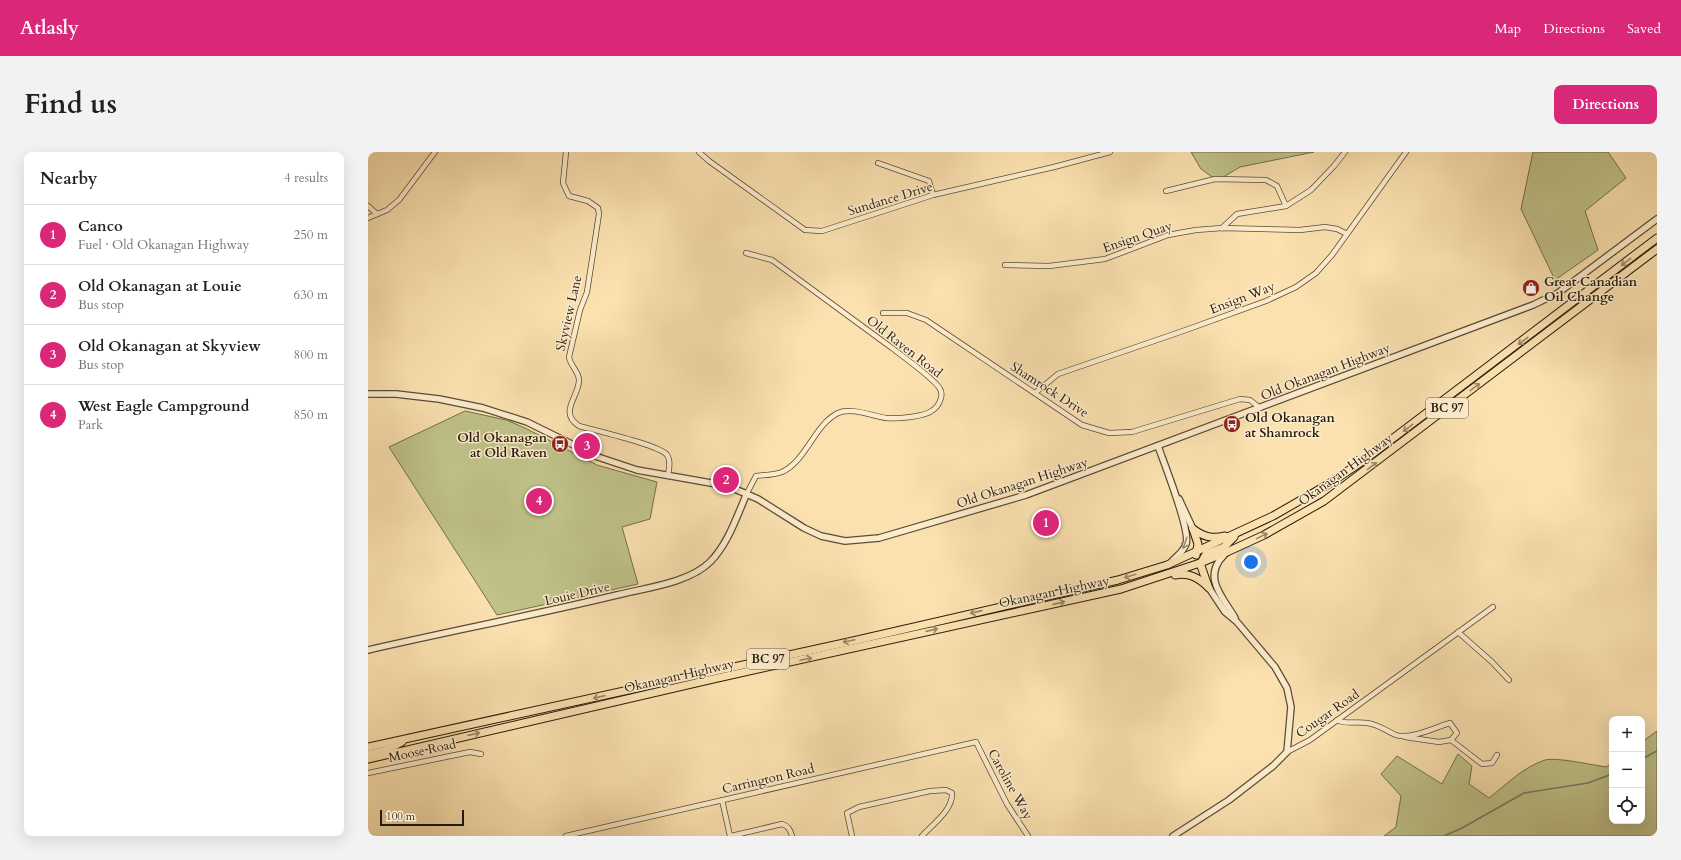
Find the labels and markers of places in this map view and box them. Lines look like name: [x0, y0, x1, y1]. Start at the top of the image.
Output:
place label: Great Canadian Oil Change: [1544, 273, 1638, 306]
shop icon: Great Canadian Oil Change: [1521, 278, 1541, 298]
place label: Old Okanagan at Shamrock: [1245, 409, 1335, 442]
bus stop icon: Old Okanagan at Shamrock: [1222, 414, 1242, 434]
place label: Old Okanagan at Old Raven: [457, 429, 548, 462]
pin: 3: [574, 431, 600, 461]
bus stop icon: Old Okanagan at Old Raven: [550, 434, 570, 454]
pin: 2: [713, 465, 739, 495]
pin: 4: [526, 486, 552, 516]
pin: 1: [1033, 508, 1059, 538]

